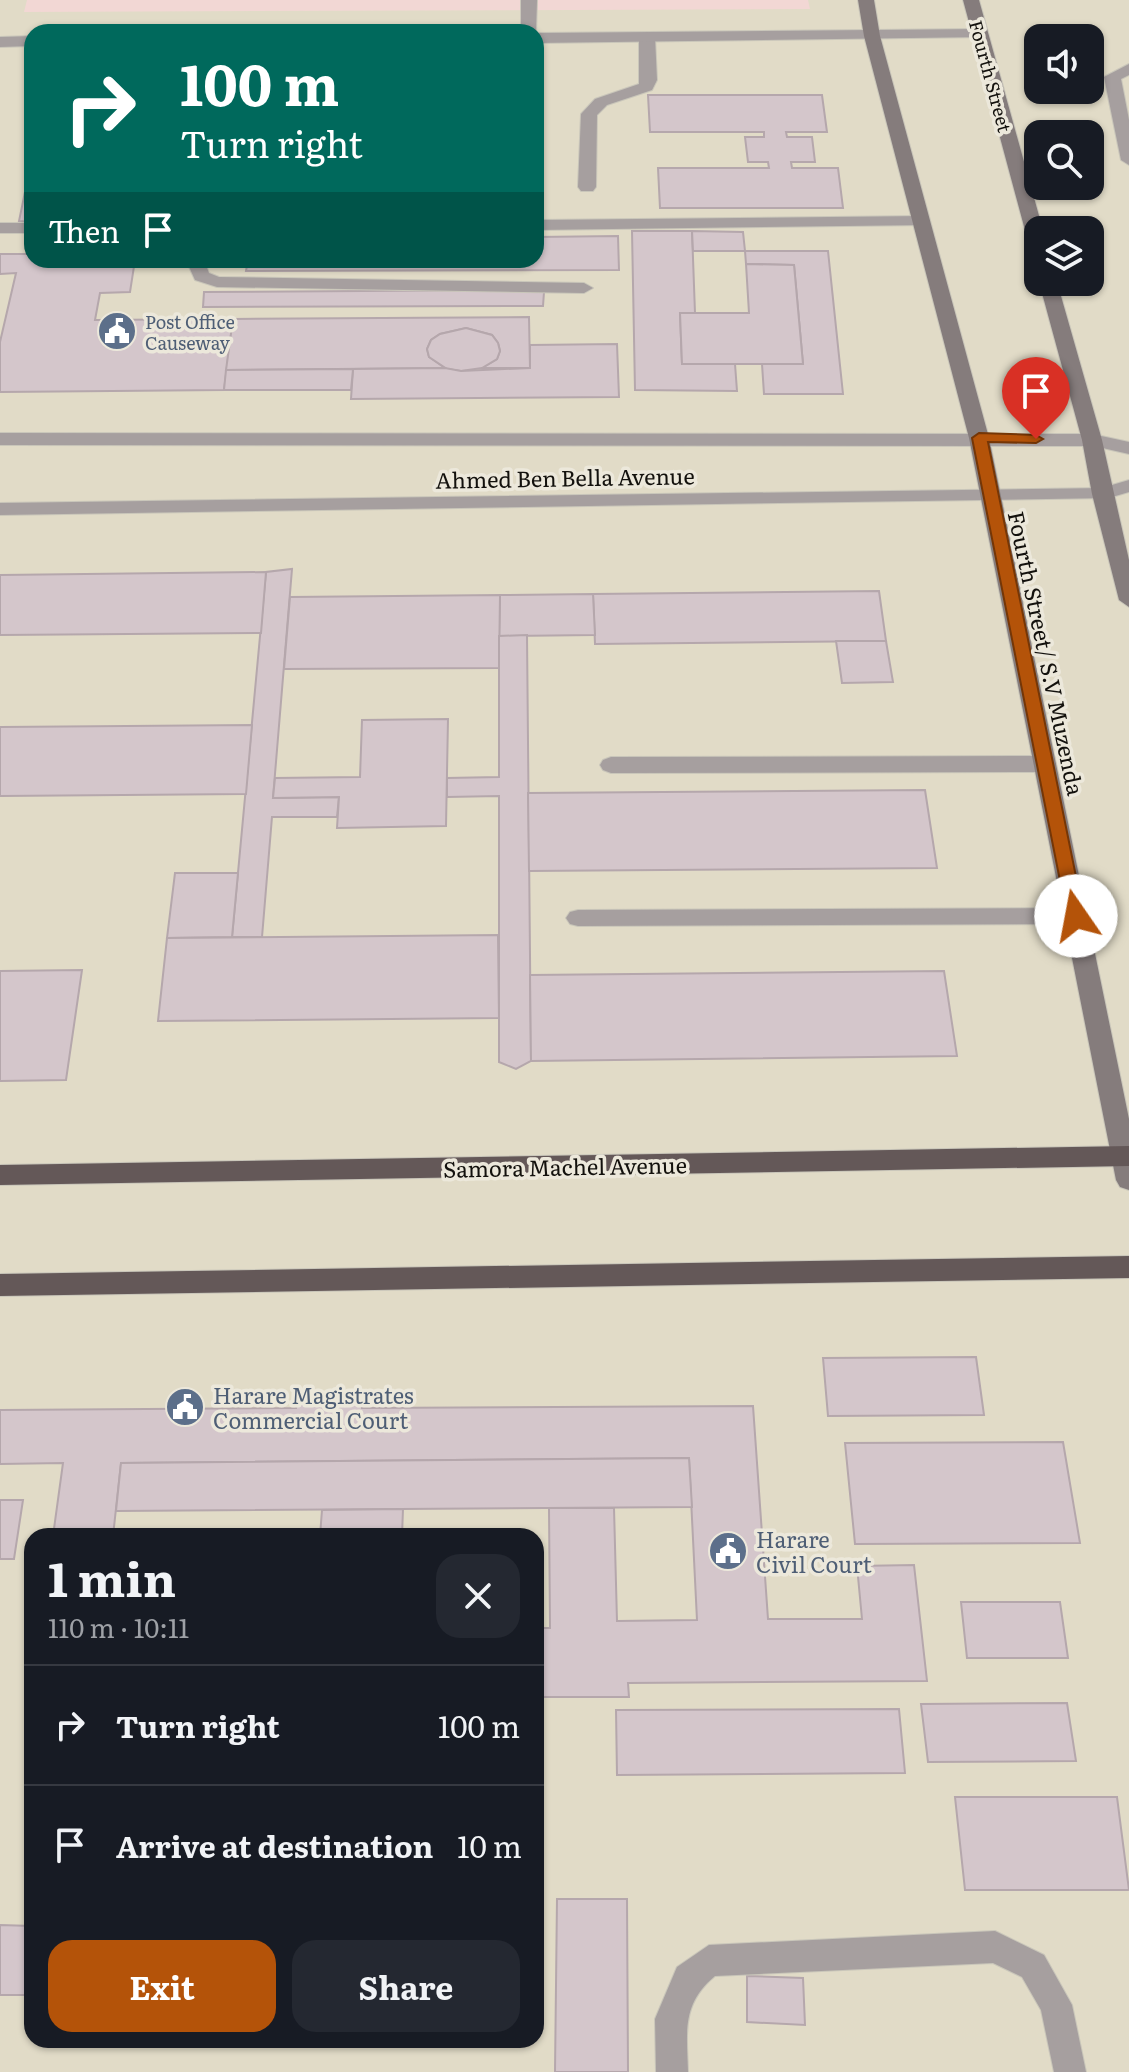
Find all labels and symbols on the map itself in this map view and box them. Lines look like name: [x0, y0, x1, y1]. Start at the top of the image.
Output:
street label: Fourth Street: [963, 17, 1019, 136]
place label: Post Office Causeway: [145, 308, 235, 356]
public building icon: Post Office Causeway: [96, 310, 138, 352]
pin: [1002, 357, 1070, 439]
street label: Ahmed Ben Bella Avenue: [435, 458, 695, 496]
street label: Fourth Street/ S.V Muzenda: [1001, 508, 1093, 798]
position arrow: [1034, 874, 1118, 958]
street label: Samora Machel Avenue: [443, 1147, 687, 1185]
place label: Harare Magistrates Commercial Court: [213, 1378, 414, 1436]
public building icon: Harare Magistrates Commercial Court: [164, 1386, 206, 1428]
place label: Harare Civil Court: [756, 1522, 872, 1580]
public building icon: Harare Civil Court: [707, 1530, 749, 1572]

